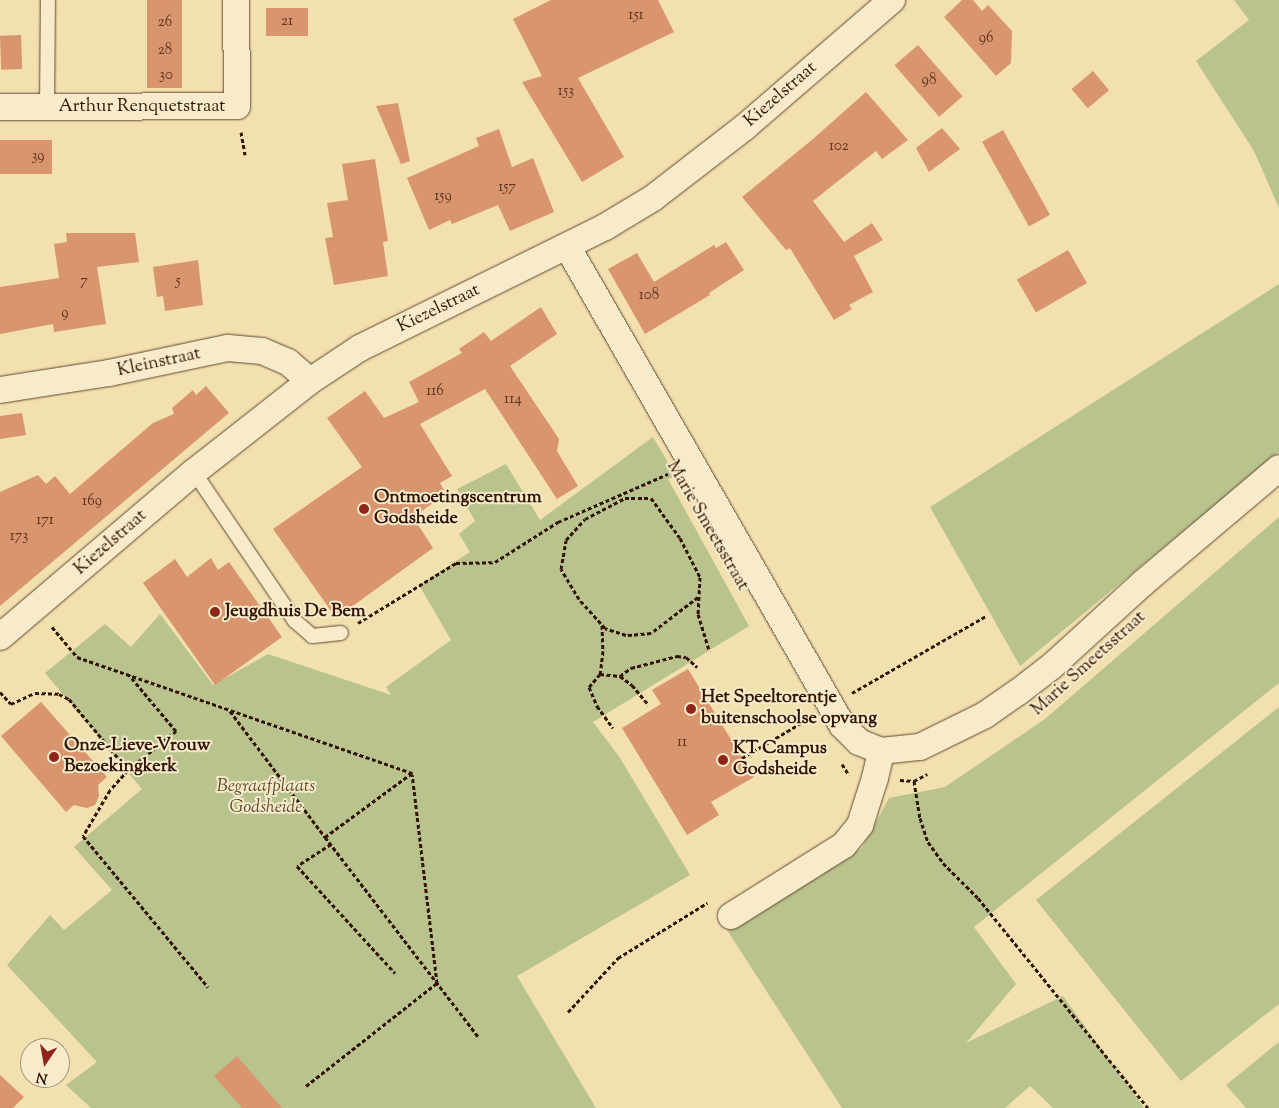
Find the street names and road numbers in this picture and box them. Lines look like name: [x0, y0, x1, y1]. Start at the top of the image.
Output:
street label: Kiezelstraat: [740, 58, 822, 132]
street label: Arthur Renquetstraat: [58, 96, 226, 118]
street label: Kiezelstraat: [394, 280, 484, 338]
street label: Kleinstraat: [115, 344, 203, 382]
street label: Marie Smeetsstraat: [661, 457, 753, 595]
street label: Kiezelstraat: [70, 506, 152, 580]
street label: Marie Smeetsstraat: [1027, 607, 1151, 721]

